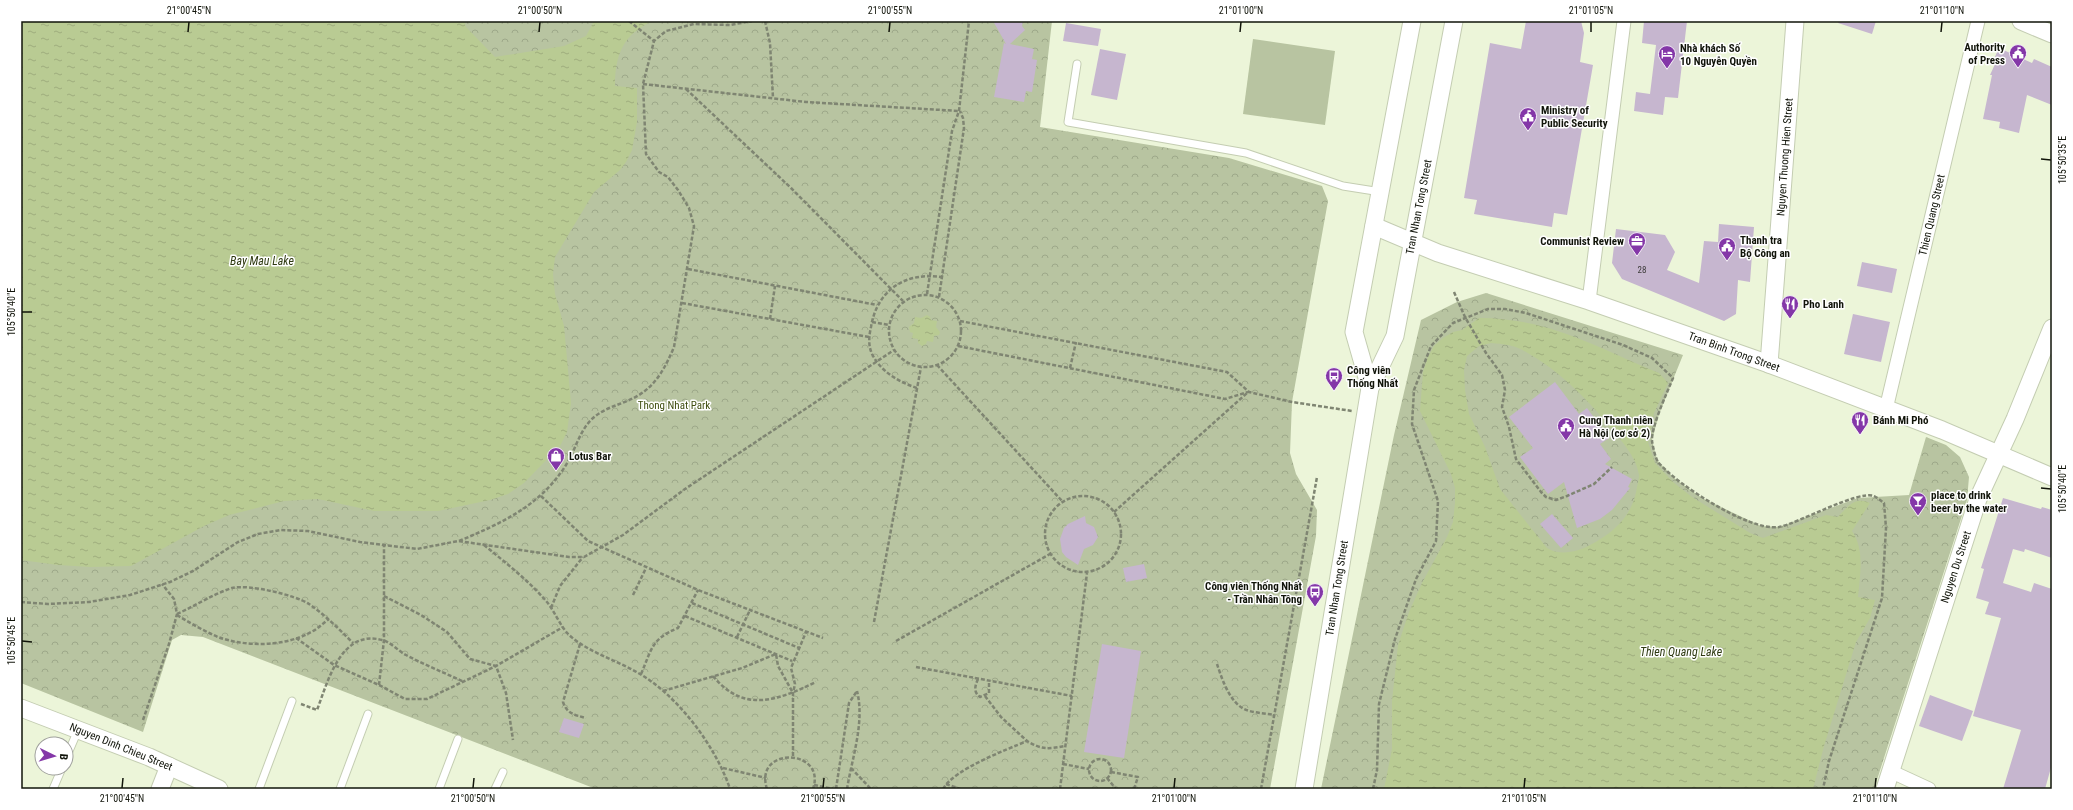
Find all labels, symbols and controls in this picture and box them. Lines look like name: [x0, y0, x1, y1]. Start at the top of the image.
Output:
text: 21°00'45"N: [167, 5, 211, 16]
text: 21°00'50"N: [518, 5, 562, 16]
text: 21°00'55"N: [868, 5, 912, 16]
text: 21°01'00"N: [1219, 5, 1263, 16]
text: 21°01'05"N: [1569, 5, 1613, 16]
text: 21°01'10"N: [1920, 5, 1964, 16]
place label: Authority of Press: [1964, 41, 2005, 67]
place label: Nhà khách Số 10 Nguyễn Quyền: [1680, 42, 1757, 68]
public building icon: Authority of Press: [2008, 43, 2028, 68]
hotel icon: Nhà khách Số 10 Nguyễn Quyền: [1657, 44, 1677, 69]
street label: Nguyen Thuong Hien Street: [1774, 98, 1796, 216]
place label: Ministry of Public Security: [1541, 104, 1608, 130]
public building icon: Ministry of Public Security: [1518, 106, 1538, 131]
text: 105°50'35"E: [2057, 136, 2068, 184]
street label: Tran Nhan Tong Street: [1403, 158, 1435, 256]
street label: Thien Quang Street: [1916, 173, 1948, 257]
office icon: Communist Review: [1627, 231, 1647, 256]
place label: Thanh tra Bộ Công an: [1740, 234, 1790, 260]
place label: Communist Review: [1540, 235, 1624, 248]
public building icon: Thanh tra Bộ Công an: [1717, 236, 1737, 261]
water label: Bay Mau Lake: [230, 254, 294, 268]
house number: 28: [1638, 265, 1646, 275]
text: 105°50'40"E: [6, 288, 17, 336]
restaurant icon: Pho Lanh: [1780, 294, 1800, 319]
place label: Pho Lanh: [1803, 298, 1844, 311]
street label: Tran Binh Trong Street: [1687, 329, 1781, 375]
place label: Công viên Thống Nhất: [1347, 364, 1399, 390]
bus stop icon: Công viên Thống Nhất: [1324, 366, 1344, 391]
park label: Thong Nhat Park: [638, 399, 710, 412]
restaurant icon: Bánh Mi Phó: [1850, 410, 1870, 435]
place label: Cung Thanh niên Hà Nội (cơ sở 2): [1579, 414, 1653, 440]
place label: Bánh Mi Phó: [1873, 414, 1929, 427]
public building icon: Cung Thanh niên Hà Nội (cơ sở 2): [1556, 416, 1576, 441]
shop icon: Lotus Bar: [546, 446, 566, 471]
place label: Lotus Bar: [569, 450, 611, 463]
text: 105°50'40"E: [2057, 465, 2068, 513]
place label: place to drink beer by the water: [1931, 489, 2007, 515]
bar icon: place to drink beer by the water: [1908, 491, 1928, 516]
street label: Nguyen Du Street: [1938, 529, 1974, 605]
street label: Tran Nhan Tong Street: [1323, 539, 1351, 637]
place label: Công viên Thống Nhất - Trần Nhân Tông: [1205, 580, 1303, 606]
bus stop icon: Công viên Thống Nhất - Trần Nhân Tông: [1305, 582, 1325, 607]
text: 105°50'45"E: [6, 617, 17, 665]
water label: Thien Quang Lake: [1640, 645, 1723, 659]
street label: Nguyen Dinh Chieu Street: [68, 720, 174, 774]
north arrow: [34, 736, 74, 776]
text: B: [57, 753, 70, 760]
text: 21°00'45"N: [100, 793, 144, 804]
text: 21°00'50"N: [451, 793, 495, 804]
text: 21°00'55"N: [801, 793, 845, 804]
text: 21°01'00"N: [1152, 793, 1196, 804]
text: 21°01'05"N: [1502, 793, 1546, 804]
text: 21°01'10"N: [1853, 793, 1897, 804]

